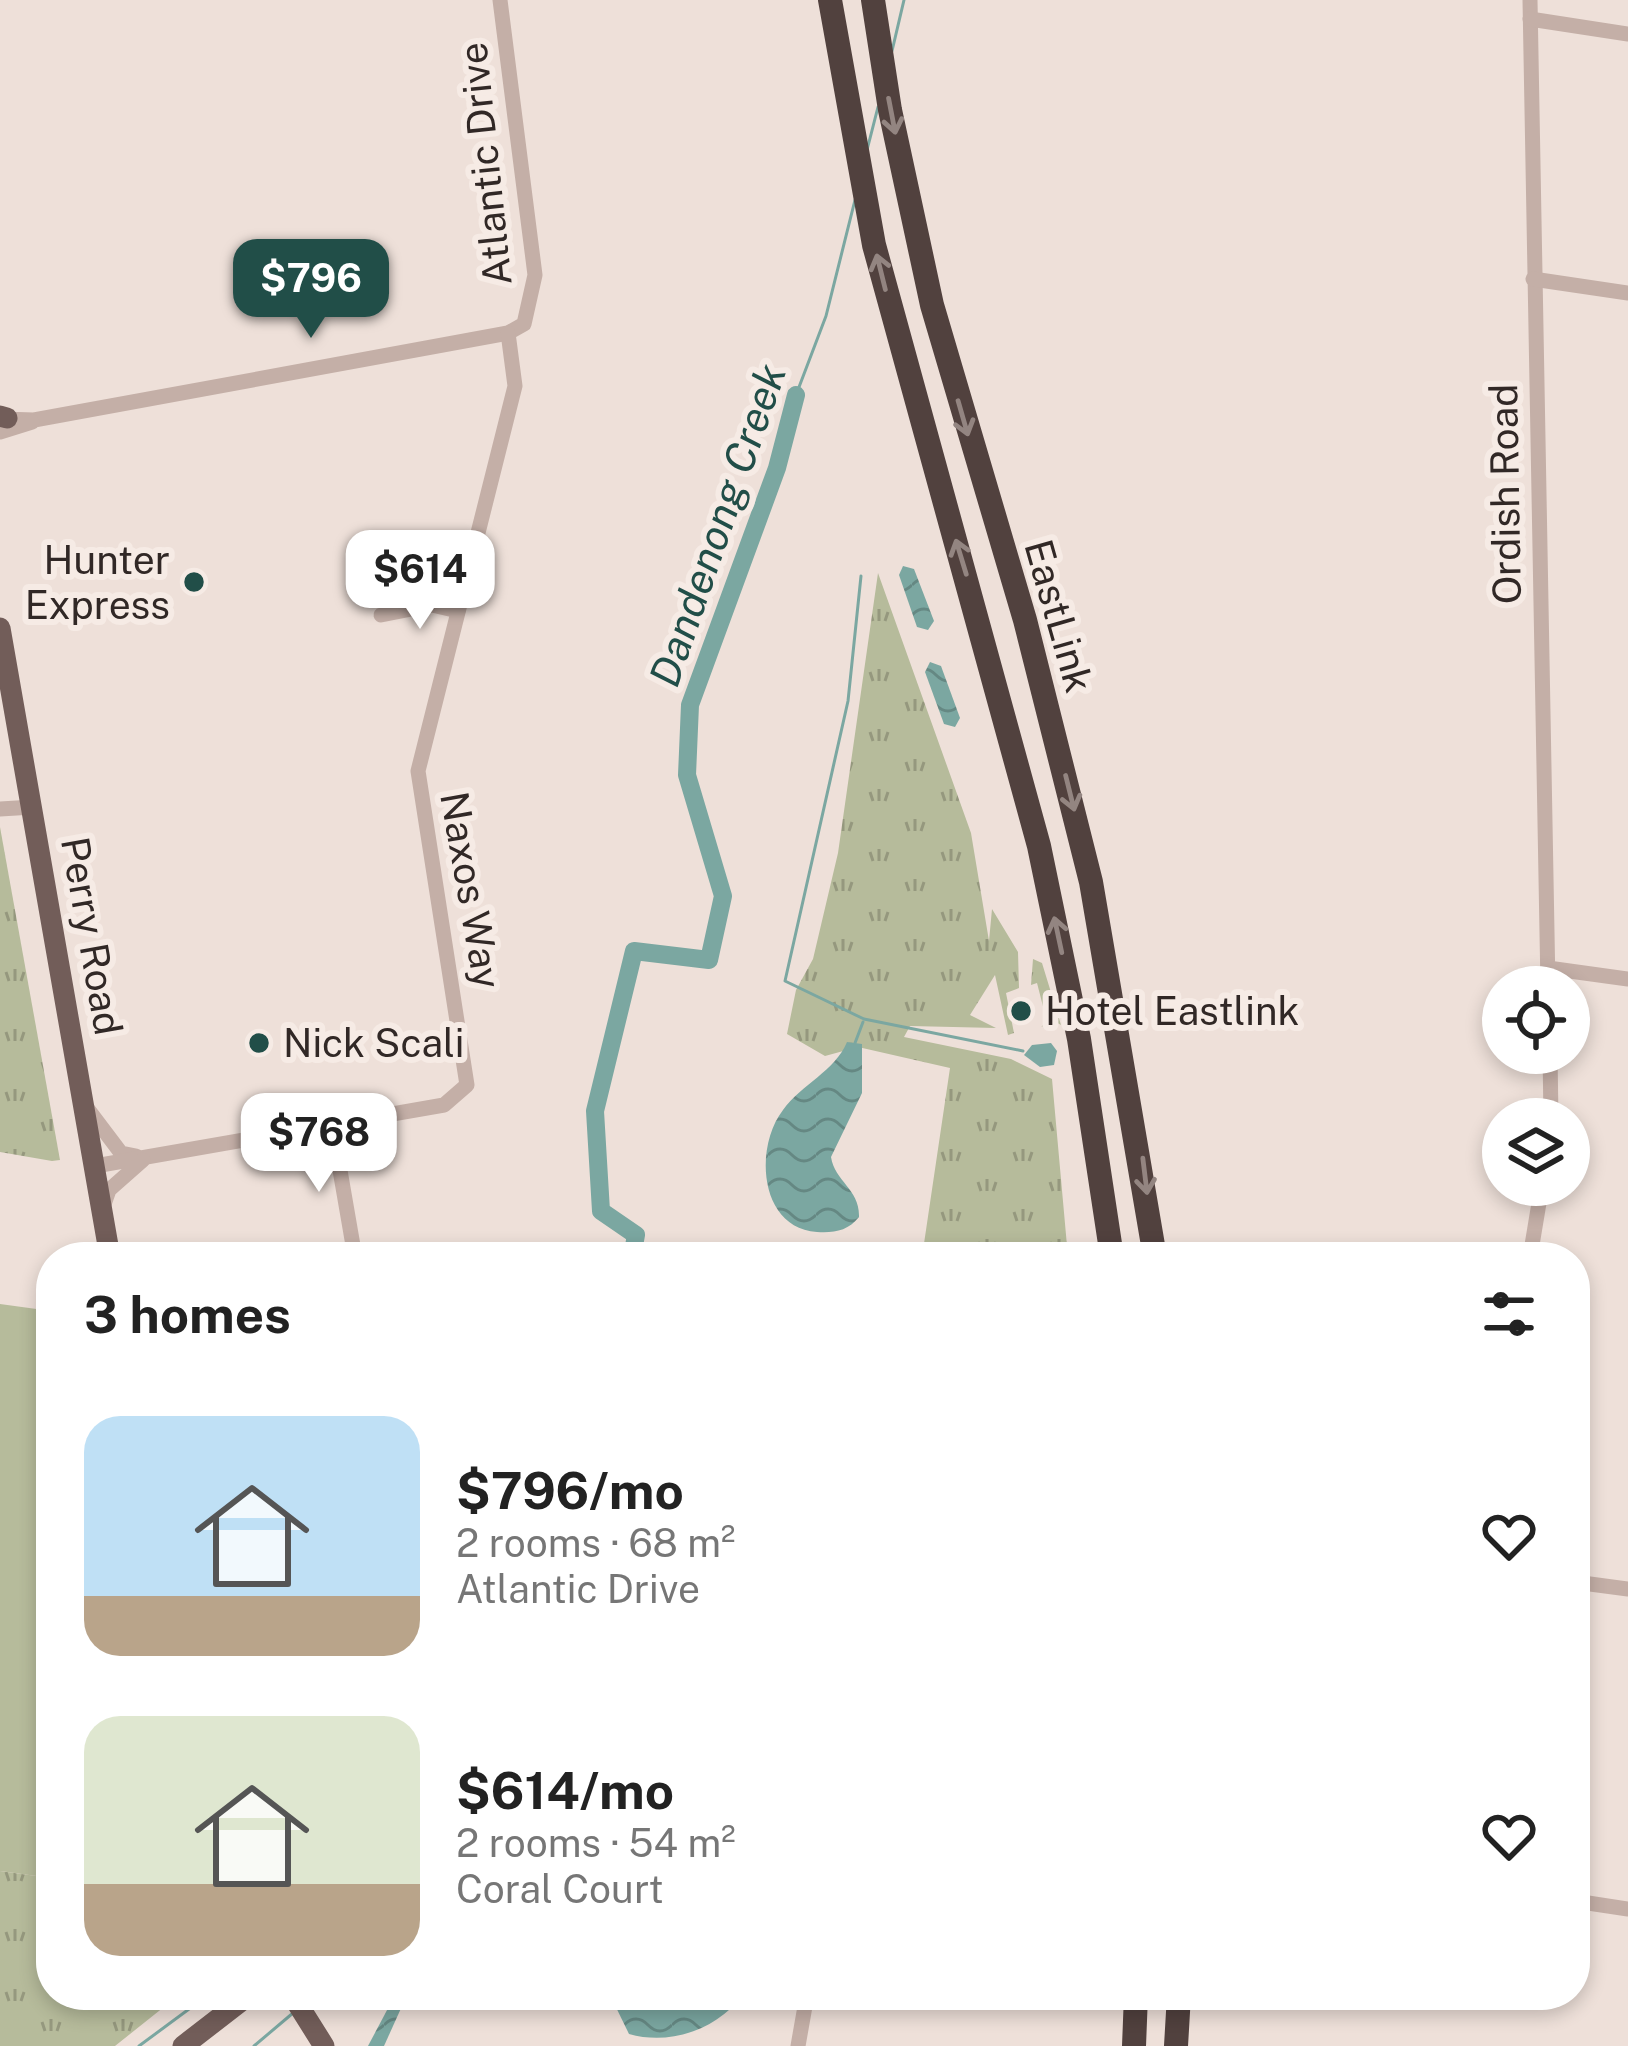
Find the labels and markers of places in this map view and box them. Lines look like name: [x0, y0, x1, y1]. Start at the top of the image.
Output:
pin: $796: [240, 239, 382, 341]
pin: $614: [349, 530, 491, 632]
place label: Hunter Express: [25, 537, 170, 628]
marker: Hunter Express: [181, 569, 207, 595]
place label: Hotel Eastlink: [1045, 988, 1300, 1034]
marker: Hotel Eastlink: [1008, 998, 1034, 1024]
place label: Nick Scali: [283, 1020, 464, 1066]
marker: Nick Scali: [246, 1030, 272, 1056]
pin: $768: [248, 1093, 390, 1195]

